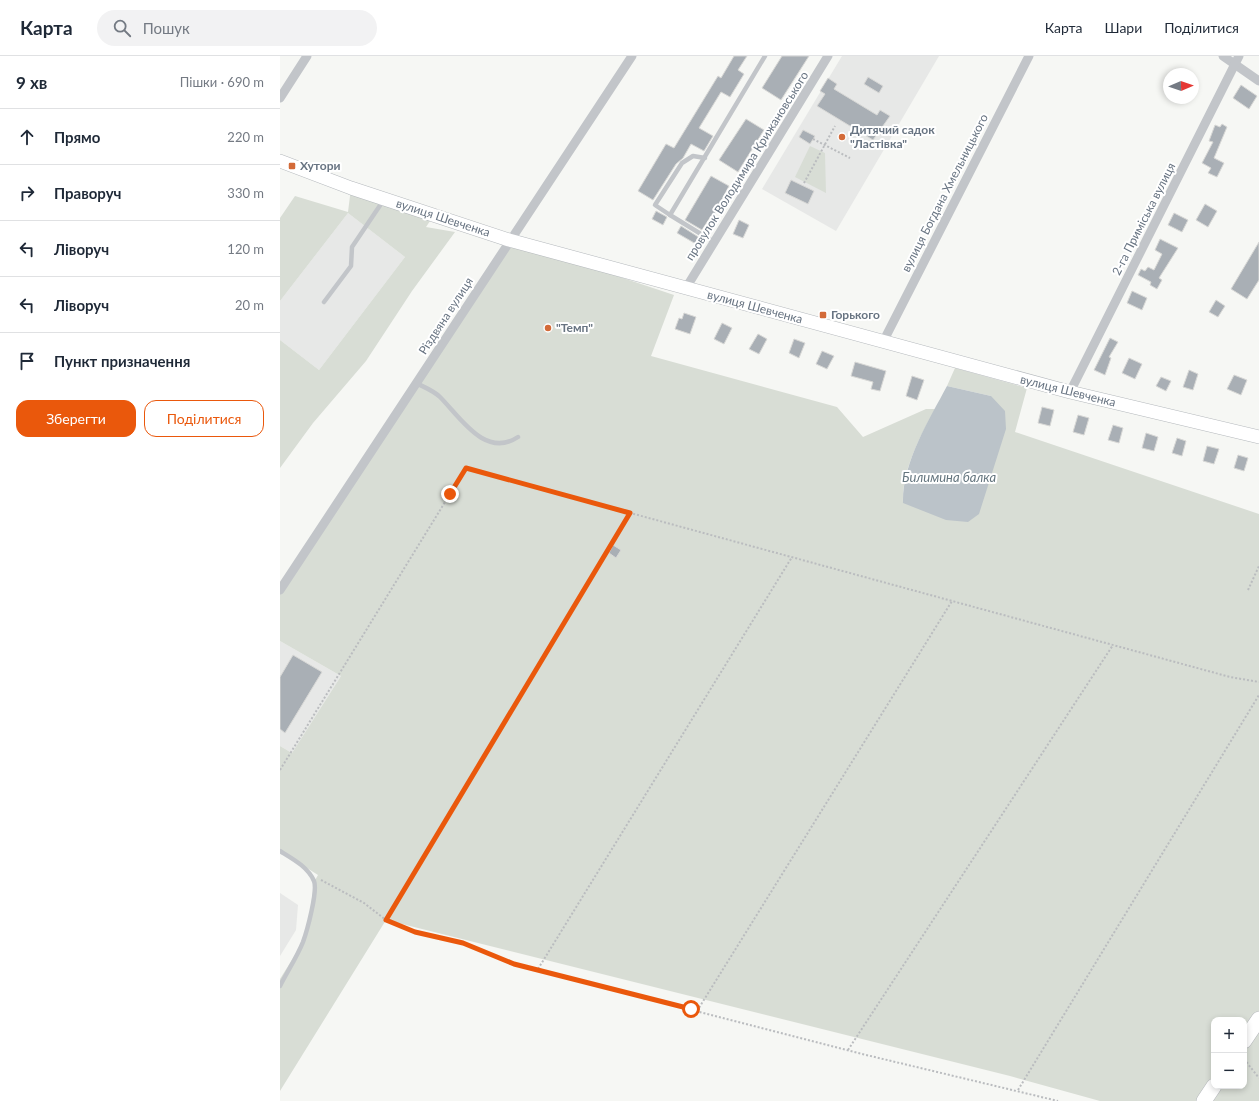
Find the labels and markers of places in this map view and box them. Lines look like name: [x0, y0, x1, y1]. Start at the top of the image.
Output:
place label: Дитячий садок "Ластівка": [850, 122, 935, 151]
marker: Дитячий садок "Ластівка": [837, 132, 847, 142]
place label: Хутори: [300, 158, 340, 173]
marker: Хутори: [287, 161, 297, 171]
place label: Горького: [831, 307, 880, 322]
marker: Горького: [818, 310, 828, 320]
place label: "Темп": [556, 320, 593, 335]
marker: "Темп": [543, 323, 553, 333]

